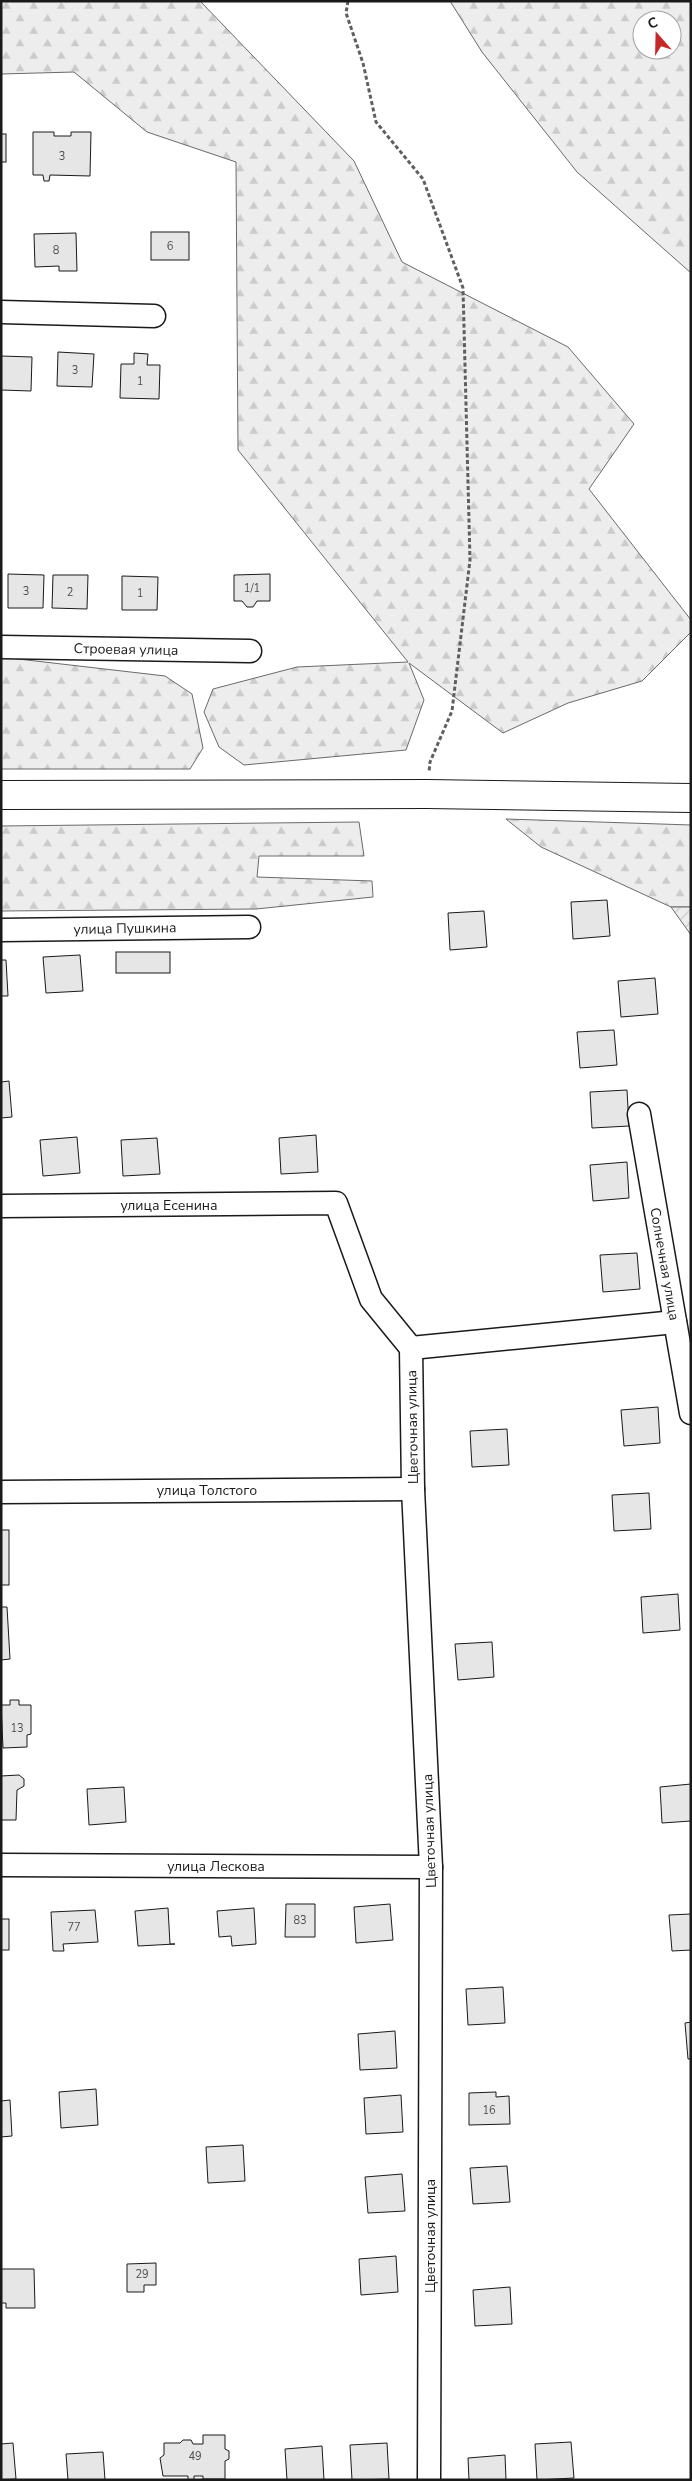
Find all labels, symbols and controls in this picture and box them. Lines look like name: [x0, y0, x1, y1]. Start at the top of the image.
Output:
north arrow: [632, 10, 682, 60]
text: С: [645, 13, 661, 34]
house number: 3: [59, 149, 65, 164]
house number: 6: [167, 239, 174, 254]
house number: 8: [53, 243, 60, 258]
house number: 3: [72, 363, 78, 378]
house number: 1: [137, 374, 143, 389]
house number: 1/1: [244, 581, 260, 596]
house number: 3: [23, 584, 29, 599]
house number: 2: [67, 585, 73, 600]
house number: 1: [137, 586, 143, 601]
street label: Строевая улица: [73, 639, 179, 660]
street label: улица Пушкина: [73, 918, 177, 939]
street label: улица Есенина: [120, 1196, 218, 1215]
street label: Солнечная улица: [645, 1206, 684, 1322]
street label: Цветочная улица: [402, 1370, 423, 1484]
street label: улица Толстого: [157, 1481, 257, 1500]
house number: 13: [10, 1721, 24, 1736]
street label: Цветочная улица: [418, 1774, 441, 1888]
street label: улица Лескова: [167, 1857, 265, 1876]
house number: 83: [293, 1913, 307, 1928]
house number: 77: [67, 1920, 81, 1935]
house number: 16: [482, 2103, 496, 2118]
street label: Цветочная улица: [421, 2179, 440, 2293]
house number: 29: [135, 2267, 149, 2282]
house number: 49: [188, 2449, 202, 2464]

